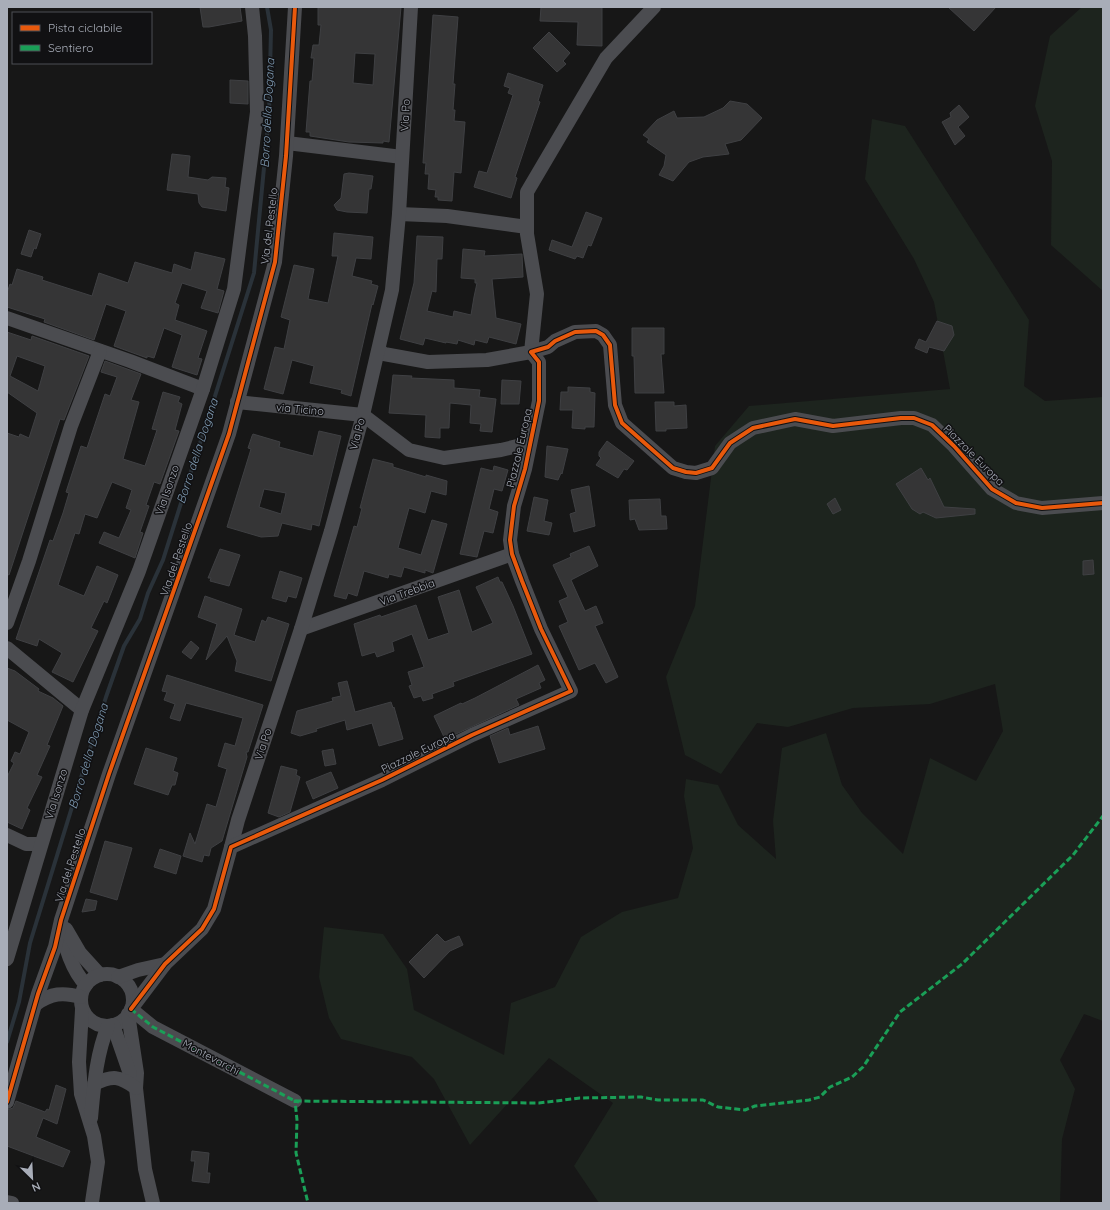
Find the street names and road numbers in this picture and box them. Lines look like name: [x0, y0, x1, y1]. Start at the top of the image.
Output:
street label: Via Po: [397, 98, 413, 132]
street label: Via del Pestello: [257, 187, 281, 265]
street label: via Ticino: [276, 400, 325, 418]
street label: Piazzale Europa: [503, 407, 535, 489]
street label: Via Po: [346, 416, 368, 451]
street label: Piazzale Europa: [940, 421, 1008, 489]
street label: Via Isonzo: [152, 463, 182, 517]
street label: Via del Pestello: [157, 520, 195, 598]
street label: Via Trebbia: [377, 576, 437, 608]
street label: Via Po: [251, 726, 275, 762]
street label: Piazzale Europa: [379, 728, 457, 776]
street label: Via Isonzo: [42, 767, 70, 821]
street label: Via del Pestello: [51, 826, 89, 904]
street label: Montevarchi: [180, 1036, 242, 1078]

